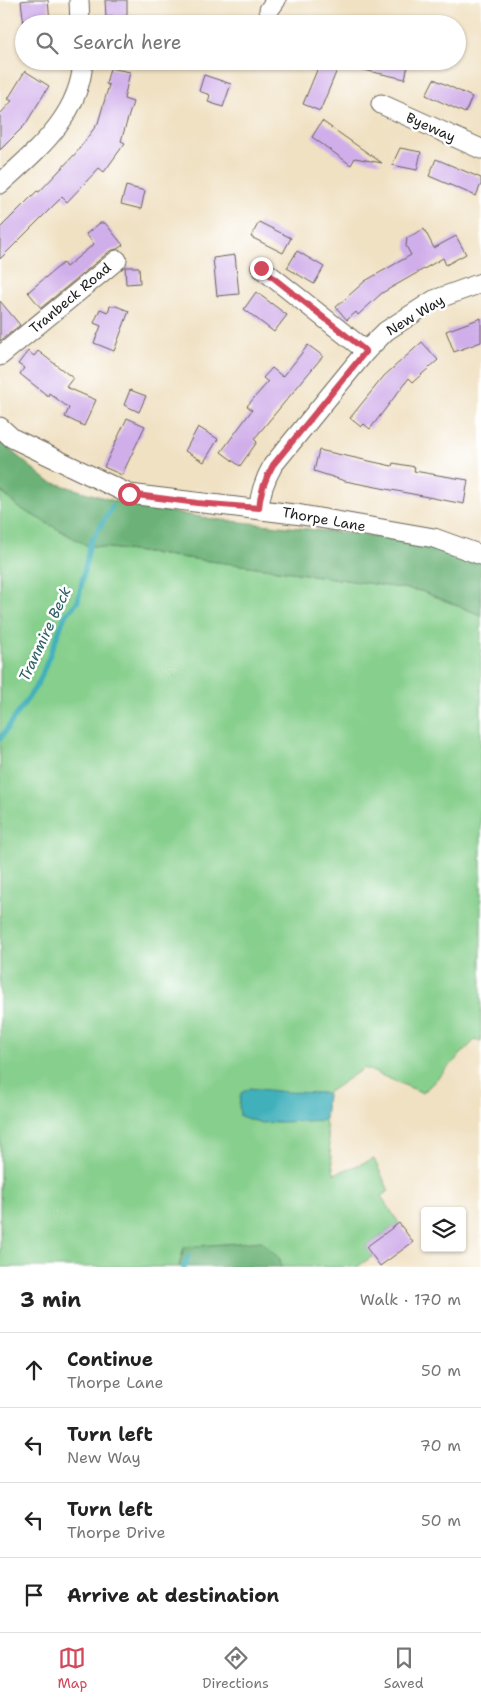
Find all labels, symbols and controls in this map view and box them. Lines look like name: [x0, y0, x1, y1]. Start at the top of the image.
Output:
search box: [15, 15, 466, 70]
icon: search: [33, 29, 61, 57]
text: Search here: [73, 30, 182, 55]
street label: Byeway: [403, 108, 459, 146]
route end: [250, 257, 273, 280]
street label: Tranbeck Road: [25, 259, 115, 337]
street label: New Way: [383, 291, 447, 339]
route start: [118, 483, 141, 506]
street label: Thorpe Lane: [281, 503, 367, 535]
water label: Tranmire Beck: [14, 583, 76, 685]
map controls: [421, 1207, 466, 1252]
button: layers: [421, 1207, 466, 1252]
text: 3 min: [20, 1286, 81, 1314]
text: Walk · 170 m: [360, 1289, 461, 1310]
text: Continue: [67, 1347, 153, 1372]
icon: ahead: [20, 1356, 48, 1384]
text: 50 m: [421, 1360, 461, 1381]
text: Thorpe Lane: [67, 1372, 164, 1393]
text: Turn left: [67, 1422, 153, 1447]
icon: left: [20, 1431, 48, 1459]
text: 70 m: [420, 1435, 461, 1456]
text: New Way: [67, 1447, 141, 1468]
text: Turn left: [67, 1497, 153, 1522]
icon: left: [20, 1506, 48, 1534]
text: 50 m: [421, 1510, 461, 1531]
text: Thorpe Drive: [67, 1522, 165, 1543]
icon: arrive: [20, 1581, 48, 1609]
text: Arrive at destination: [67, 1583, 279, 1608]
tab: Map: [57, 1644, 87, 1692]
tab: Directions: [202, 1644, 269, 1692]
tab: Saved: [384, 1644, 424, 1692]

